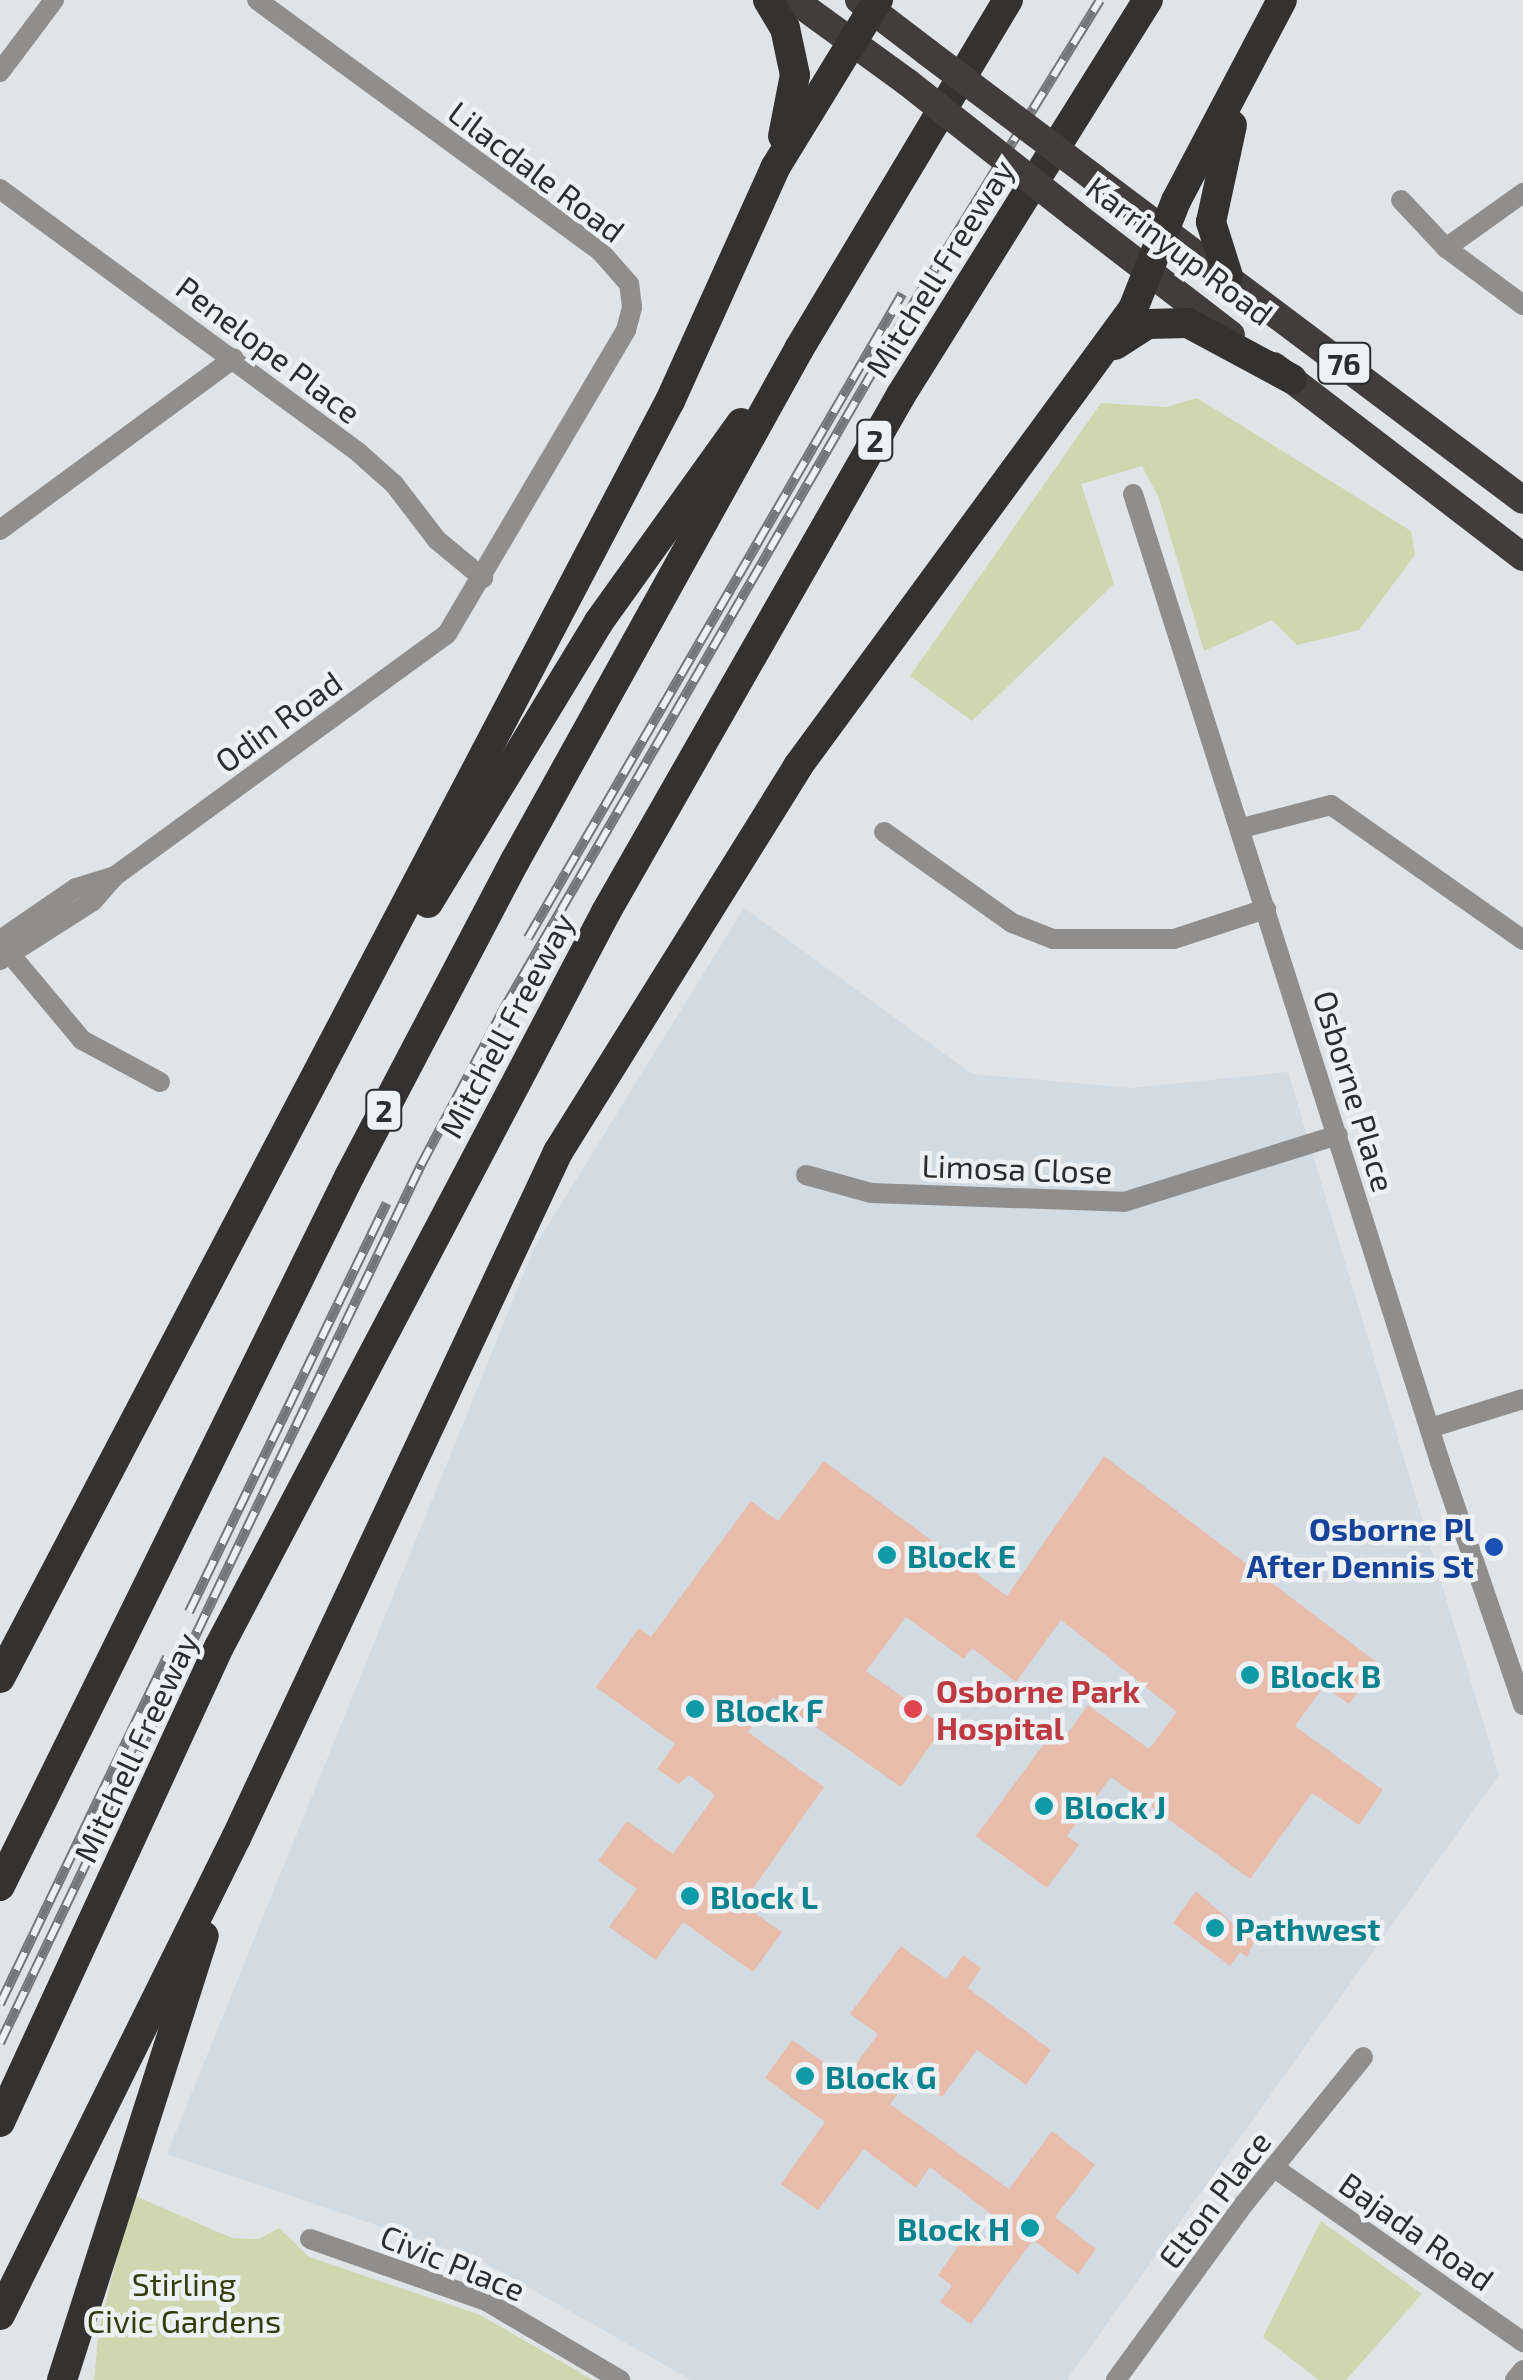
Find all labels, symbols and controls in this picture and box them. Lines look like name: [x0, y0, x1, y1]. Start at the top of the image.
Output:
street label: Lilacdale Road: [441, 92, 633, 250]
street label: Mitchell Freeway: [856, 152, 1022, 384]
street label: Karrinyup Road: [1079, 167, 1281, 333]
street label: Penelope Place: [169, 267, 369, 431]
road number: 76: [1316, 338, 1372, 388]
road number: 2: [855, 415, 895, 465]
street label: Odin Road: [207, 662, 349, 780]
street label: Mitchell Freeway: [430, 906, 582, 1144]
street label: Osborne Place: [1306, 986, 1404, 1196]
road number: 2: [364, 1085, 404, 1135]
street label: Limosa Close: [921, 1145, 1113, 1191]
place label: Osborne Pl After Dennis St: [1246, 1510, 1474, 1585]
place label: Block E: [907, 1536, 1016, 1574]
marker: Osborne Pl After Dennis St: [1483, 1536, 1505, 1558]
marker: Block E: [876, 1544, 898, 1566]
street label: Mitchell Freeway: [65, 1626, 205, 1868]
place label: Block B: [1270, 1656, 1381, 1694]
marker: Block B: [1239, 1664, 1261, 1686]
place label: Osborne Park Hospital: [936, 1672, 1140, 1747]
place label: Block F: [715, 1690, 824, 1728]
marker: Osborne Park Hospital: [900, 1696, 926, 1722]
marker: Block F: [684, 1698, 706, 1720]
place label: Block J: [1064, 1787, 1167, 1825]
marker: Block J: [1033, 1795, 1055, 1817]
place label: Block L: [710, 1877, 818, 1915]
marker: Block L: [679, 1885, 701, 1907]
place label: Pathwest: [1235, 1909, 1380, 1947]
marker: Pathwest: [1204, 1917, 1226, 1939]
place label: Block G: [825, 2057, 937, 2095]
marker: Block G: [794, 2065, 816, 2087]
street label: Elton Place: [1150, 2123, 1278, 2275]
street label: Bajada Road: [1332, 2164, 1502, 2298]
place label: Block H: [897, 2209, 1010, 2247]
street label: Civic Place: [375, 2216, 531, 2308]
marker: Block H: [1019, 2217, 1041, 2239]
park label: Stirling Civic Gardens: [87, 2265, 281, 2340]

